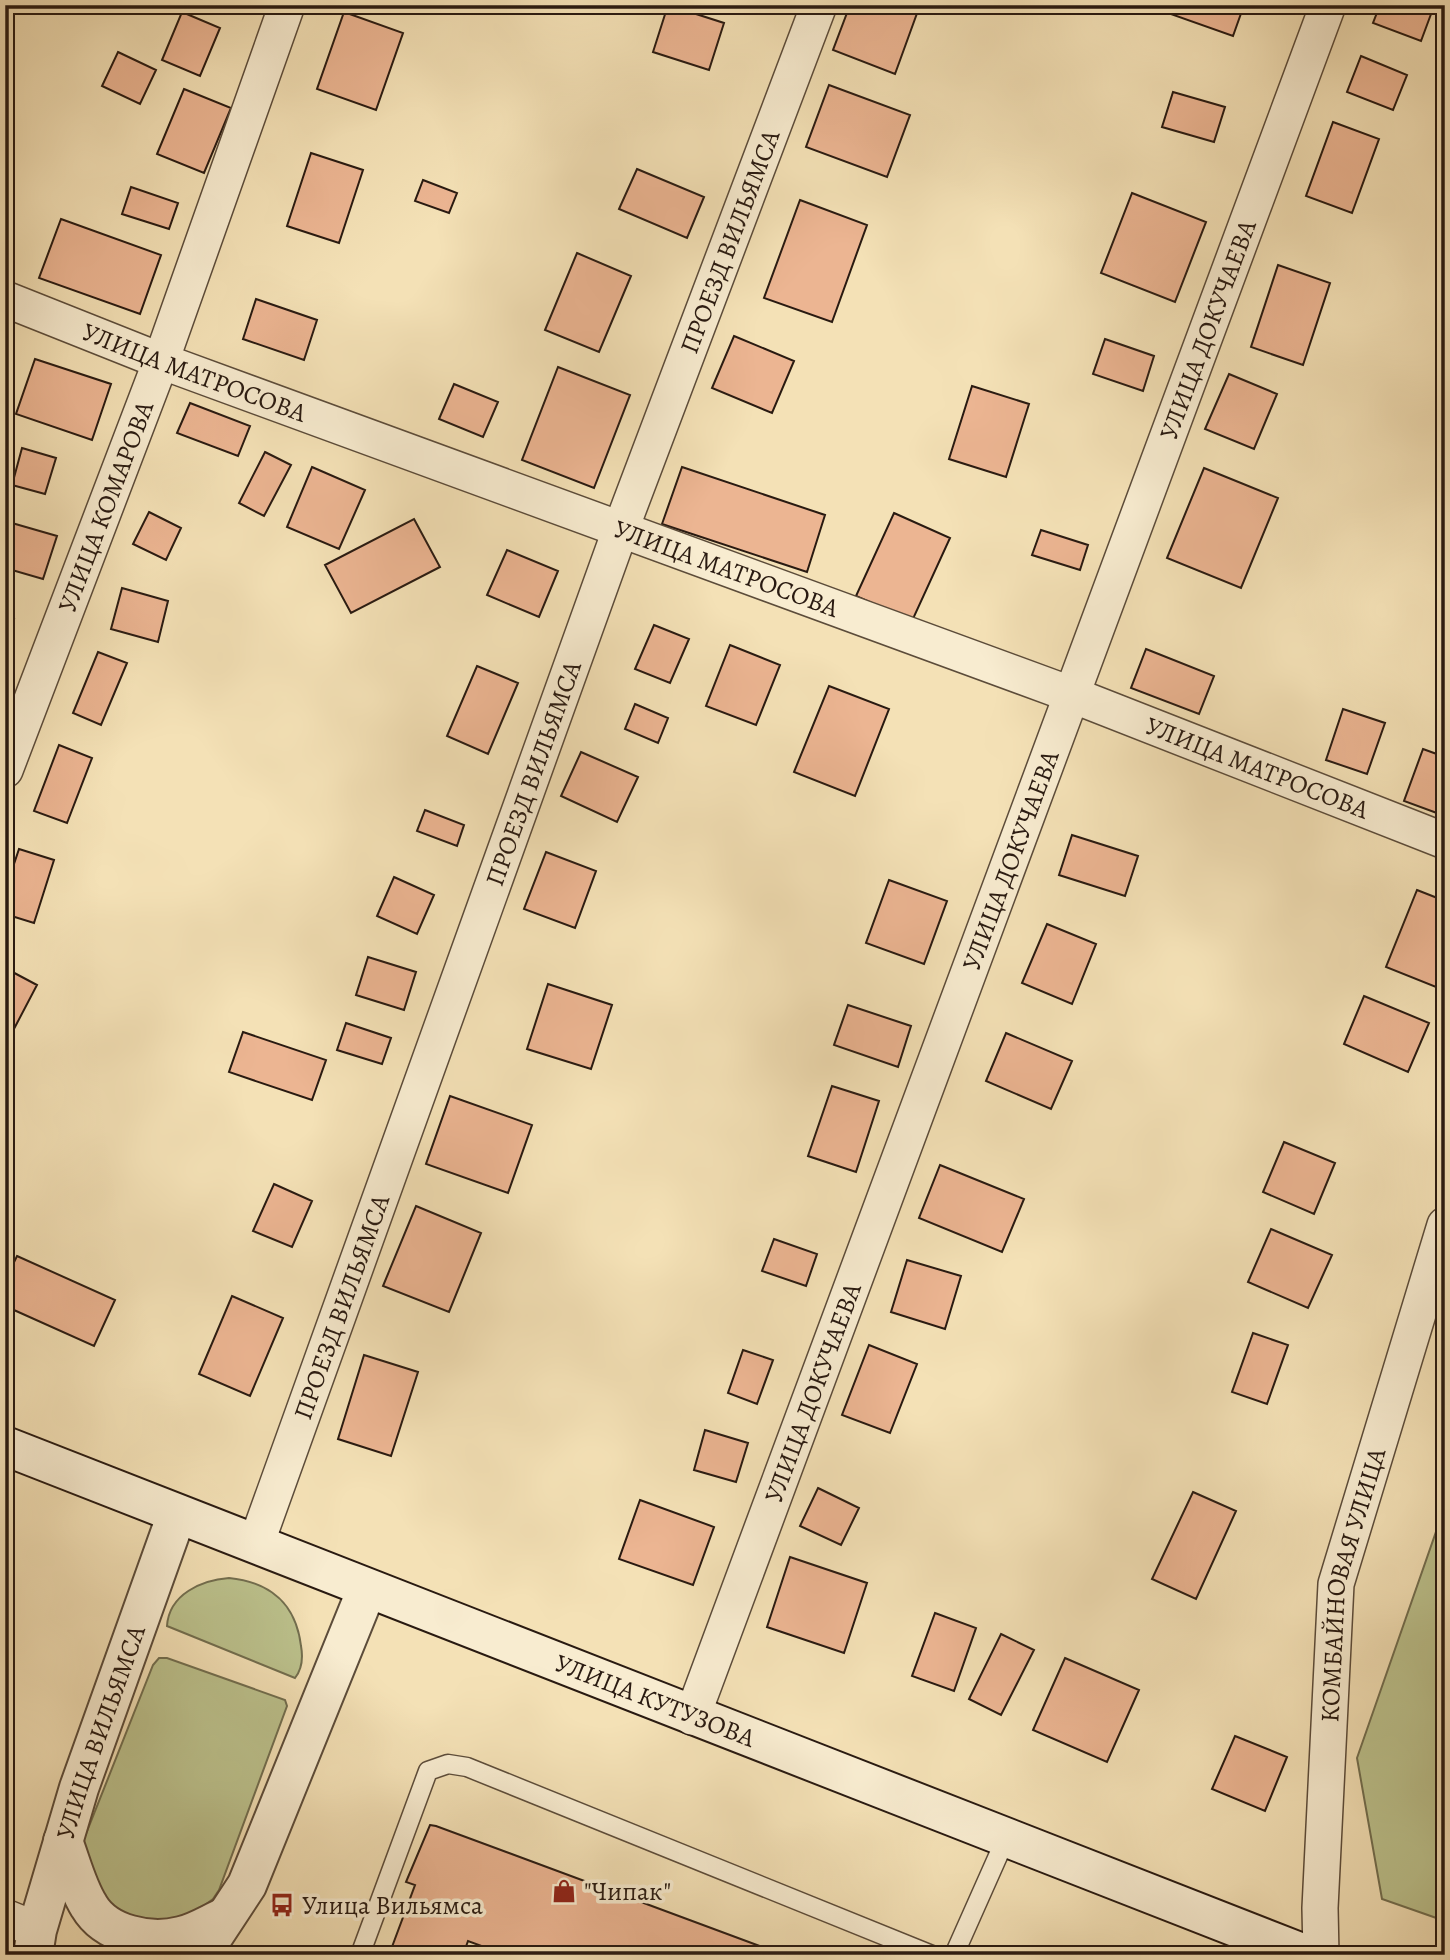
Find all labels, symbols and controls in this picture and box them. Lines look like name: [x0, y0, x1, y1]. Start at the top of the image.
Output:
street label: ПРОЕЗД ВИЛЬЯМСА: [672, 124, 789, 359]
street label: УЛИЦА ДОКУЧАЕВА: [1151, 214, 1265, 445]
street label: УЛИЦА МАТРОСОВА: [77, 314, 312, 431]
street label: УЛИЦА КОМАРОВА: [50, 395, 162, 617]
street label: УЛИЦА МАТРОСОВА: [609, 511, 844, 626]
street label: ПРОЕЗД ВИЛЬЯМСА: [477, 655, 590, 891]
street label: УЛИЦА МАТРОСОВА: [1140, 708, 1375, 828]
street label: УЛИЦА ДОКУЧАЕВА: [954, 745, 1068, 975]
street label: ПРОЕЗД ВИЛЬЯМСА: [285, 1189, 398, 1424]
street label: УЛИЦА ДОКУЧАЕВА: [756, 1277, 870, 1508]
street label: КОМБАЙНОВАЯ УЛИЦА: [1312, 1443, 1395, 1723]
street label: УЛИЦА ВИЛЬЯМСА: [48, 1620, 154, 1844]
street label: УЛИЦА КУТУЗОВА: [550, 1646, 761, 1756]
place label: "Чипак": [584, 1874, 671, 1909]
shop icon: "Чипак": [550, 1877, 578, 1905]
place label: Улица Вильямса: [302, 1888, 483, 1923]
bus stop icon: Улица Вильямса: [268, 1891, 296, 1919]

